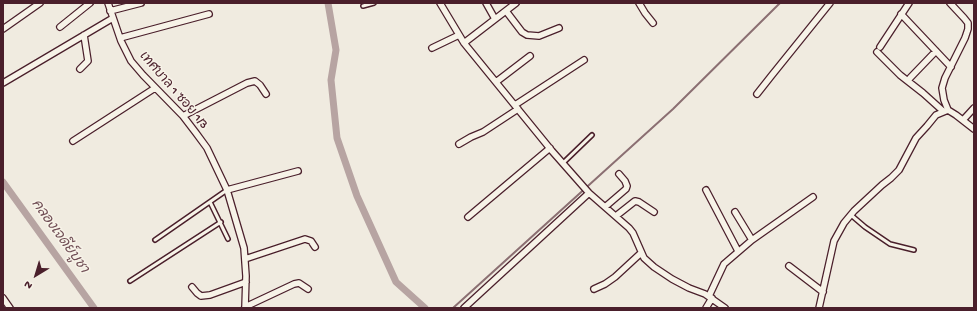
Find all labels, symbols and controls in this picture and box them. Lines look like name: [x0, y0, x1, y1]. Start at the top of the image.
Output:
street label: เทศบาล 1 ซอย 1/3: [135, 49, 211, 133]
water label: คลองเจดีย์บูชา: [27, 197, 91, 277]
north arrow: [16, 255, 56, 295]
text: N: [22, 278, 35, 291]

